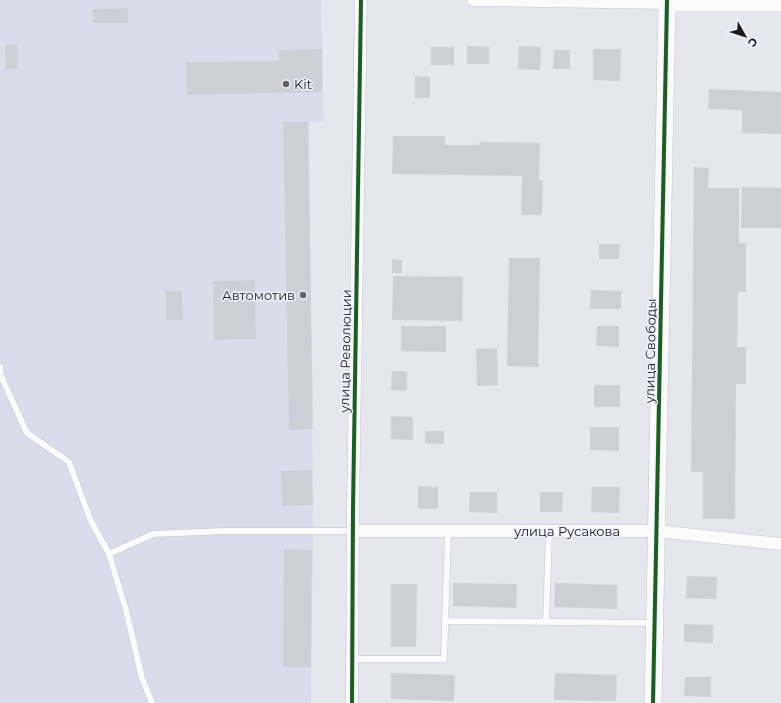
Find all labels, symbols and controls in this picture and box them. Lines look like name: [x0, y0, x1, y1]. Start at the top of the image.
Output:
north arrow: [725, 16, 765, 56]
text: С: [745, 35, 761, 50]
place label: Kit: [294, 76, 312, 92]
marker: Kit: [281, 79, 291, 89]
place label: Автомотив: [222, 287, 295, 303]
street label: улица Революции: [336, 289, 354, 414]
marker: Автомотив: [298, 290, 308, 300]
street label: улица Свободы: [641, 298, 659, 405]
street label: улица Русакова: [513, 523, 620, 539]

